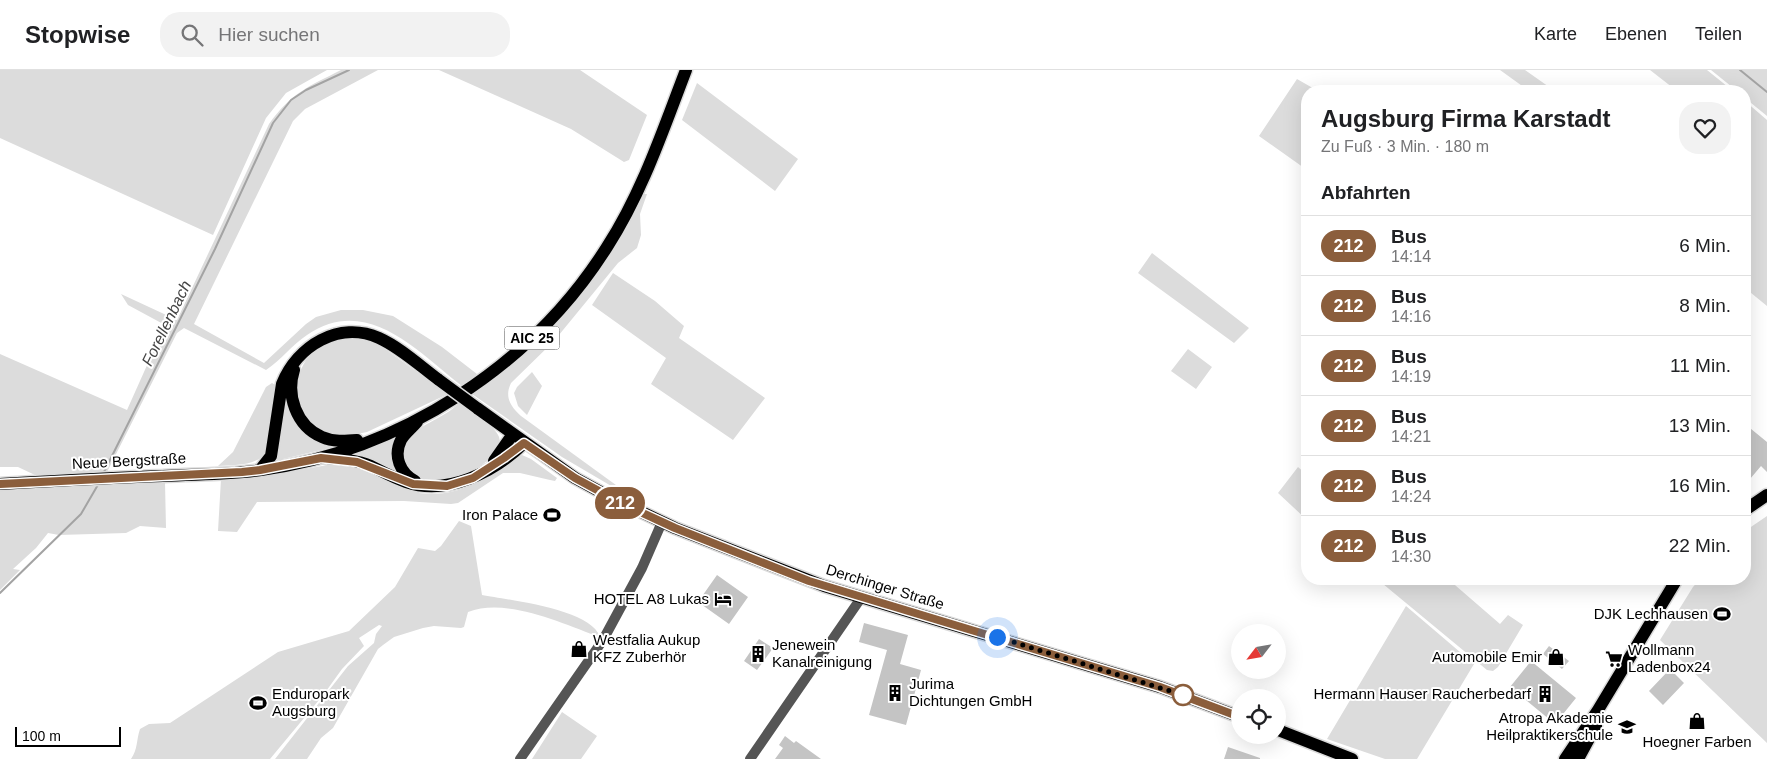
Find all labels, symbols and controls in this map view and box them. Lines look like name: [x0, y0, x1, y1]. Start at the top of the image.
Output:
search box: [160, 12, 510, 57]
text: Stopwise: [25, 21, 130, 48]
icon: search: [178, 21, 206, 49]
text: Hier suchen: [218, 24, 320, 45]
text: Karte: [1534, 24, 1577, 44]
text: Ebenen: [1605, 24, 1667, 44]
text: Teilen: [1695, 24, 1742, 44]
button: heart: [1679, 102, 1731, 154]
text: Augsburg Firma Karstadt: [1321, 105, 1610, 132]
text: Zu Fuß · 3 Min. · 180 m: [1321, 138, 1489, 155]
text: Abfahrten: [1321, 182, 1411, 203]
text: Bus: [1391, 226, 1427, 247]
text: 6 Min.: [1679, 235, 1731, 256]
text: 212: [1333, 236, 1364, 256]
text: 14:14: [1391, 248, 1431, 265]
water label: Forellenbach: [139, 278, 194, 369]
text: Bus: [1391, 286, 1427, 307]
text: 8 Min.: [1679, 295, 1731, 316]
text: 212: [1333, 296, 1364, 316]
text: 14:16: [1391, 308, 1431, 325]
road number: AIC 25: [504, 326, 560, 350]
text: Bus: [1391, 346, 1427, 367]
text: 11 Min.: [1670, 355, 1731, 376]
text: 212: [1333, 356, 1364, 376]
text: 14:19: [1391, 368, 1431, 385]
text: Bus: [1391, 406, 1427, 427]
text: 13 Min.: [1669, 415, 1731, 436]
text: 212: [1333, 416, 1364, 436]
text: 14:21: [1391, 428, 1431, 445]
street label: Neue Bergstraße: [71, 449, 186, 472]
text: Bus: [1391, 466, 1427, 487]
text: 16 Min.: [1669, 475, 1731, 496]
text: 212: [1333, 476, 1364, 496]
line badge: 212: [591, 487, 649, 519]
text: 14:24: [1391, 488, 1431, 505]
text: 212: [605, 493, 635, 513]
sports icon: Iron Palace: [542, 505, 562, 525]
place label: Iron Palace: [462, 506, 538, 523]
text: Bus: [1391, 526, 1427, 547]
text: 22 Min.: [1669, 535, 1731, 556]
text: 212: [1333, 536, 1364, 556]
text: 14:30: [1391, 548, 1431, 565]
street label: Derchinger Straße: [824, 560, 946, 613]
hotel icon: HOTEL A8 Lukas: [713, 589, 733, 609]
place label: HOTEL A8 Lukas: [594, 590, 709, 607]
sports icon: DJK Lechhausen: [1712, 604, 1732, 624]
place label: DJK Lechhausen: [1594, 605, 1708, 622]
north arrow: [1231, 624, 1286, 679]
map controls: [1231, 624, 1286, 744]
your location: [985, 625, 1010, 650]
place label: Westfalia Aukup KFZ Zuberhör: [593, 631, 700, 665]
place label: Jenewein Kanalreinigung: [772, 636, 872, 670]
shop icon: Westfalia Aukup KFZ Zuberhör: [569, 639, 589, 659]
place label: Wollmann Ladenbox24: [1628, 641, 1711, 675]
building icon: Jenewein Kanalreinigung: [748, 644, 768, 664]
shop icon: Automobile Emir: [1546, 647, 1566, 667]
place label: Automobile Emir: [1432, 648, 1542, 665]
supermarket icon: Wollmann Ladenbox24: [1604, 649, 1624, 669]
place label: Jurima Dichtungen GmbH: [909, 675, 1032, 709]
building icon: Jurima Dichtungen GmbH: [885, 683, 905, 703]
unlabelled marker: [1172, 684, 1194, 706]
building icon: Hermann Hauser Raucherbedarf: [1535, 684, 1555, 704]
place label: Enduropark Augsburg: [272, 685, 350, 719]
place label: Hermann Hauser Raucherbedarf: [1313, 685, 1532, 702]
button: locate: [1231, 689, 1286, 744]
sports icon: Enduropark Augsburg: [248, 693, 268, 713]
place label: Atropa Akademie Heilpraktikerschule: [1486, 709, 1613, 743]
shop icon: Hoegner Farben: [1687, 711, 1707, 731]
school or university icon: Atropa Akademie Heilpraktikerschule: [1617, 717, 1637, 737]
scale bar: [15, 724, 121, 747]
text: 100 m: [22, 728, 61, 744]
place label: Hoegner Farben: [1642, 733, 1752, 750]

